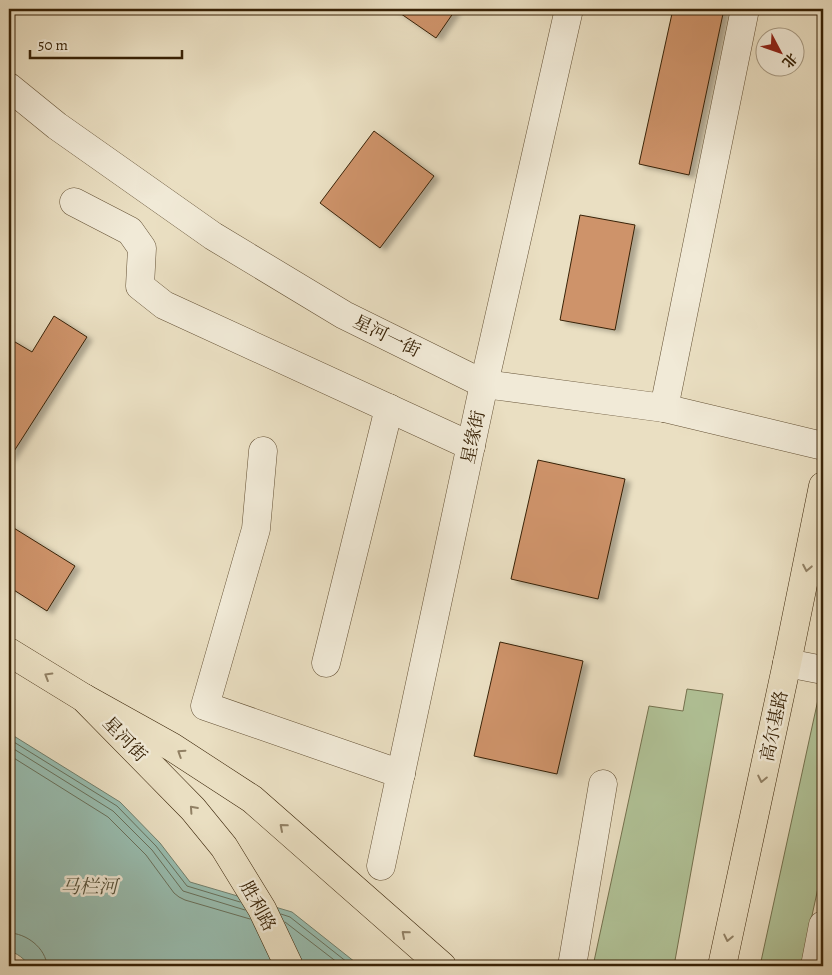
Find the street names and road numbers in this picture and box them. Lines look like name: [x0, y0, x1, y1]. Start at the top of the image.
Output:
street label: 星河一街: [349, 309, 425, 363]
street label: 星缘街: [456, 408, 490, 466]
street label: 高尔基路: [755, 688, 793, 764]
street label: 星河街: [98, 711, 152, 767]
street label: 胜利路: [234, 877, 282, 935]

